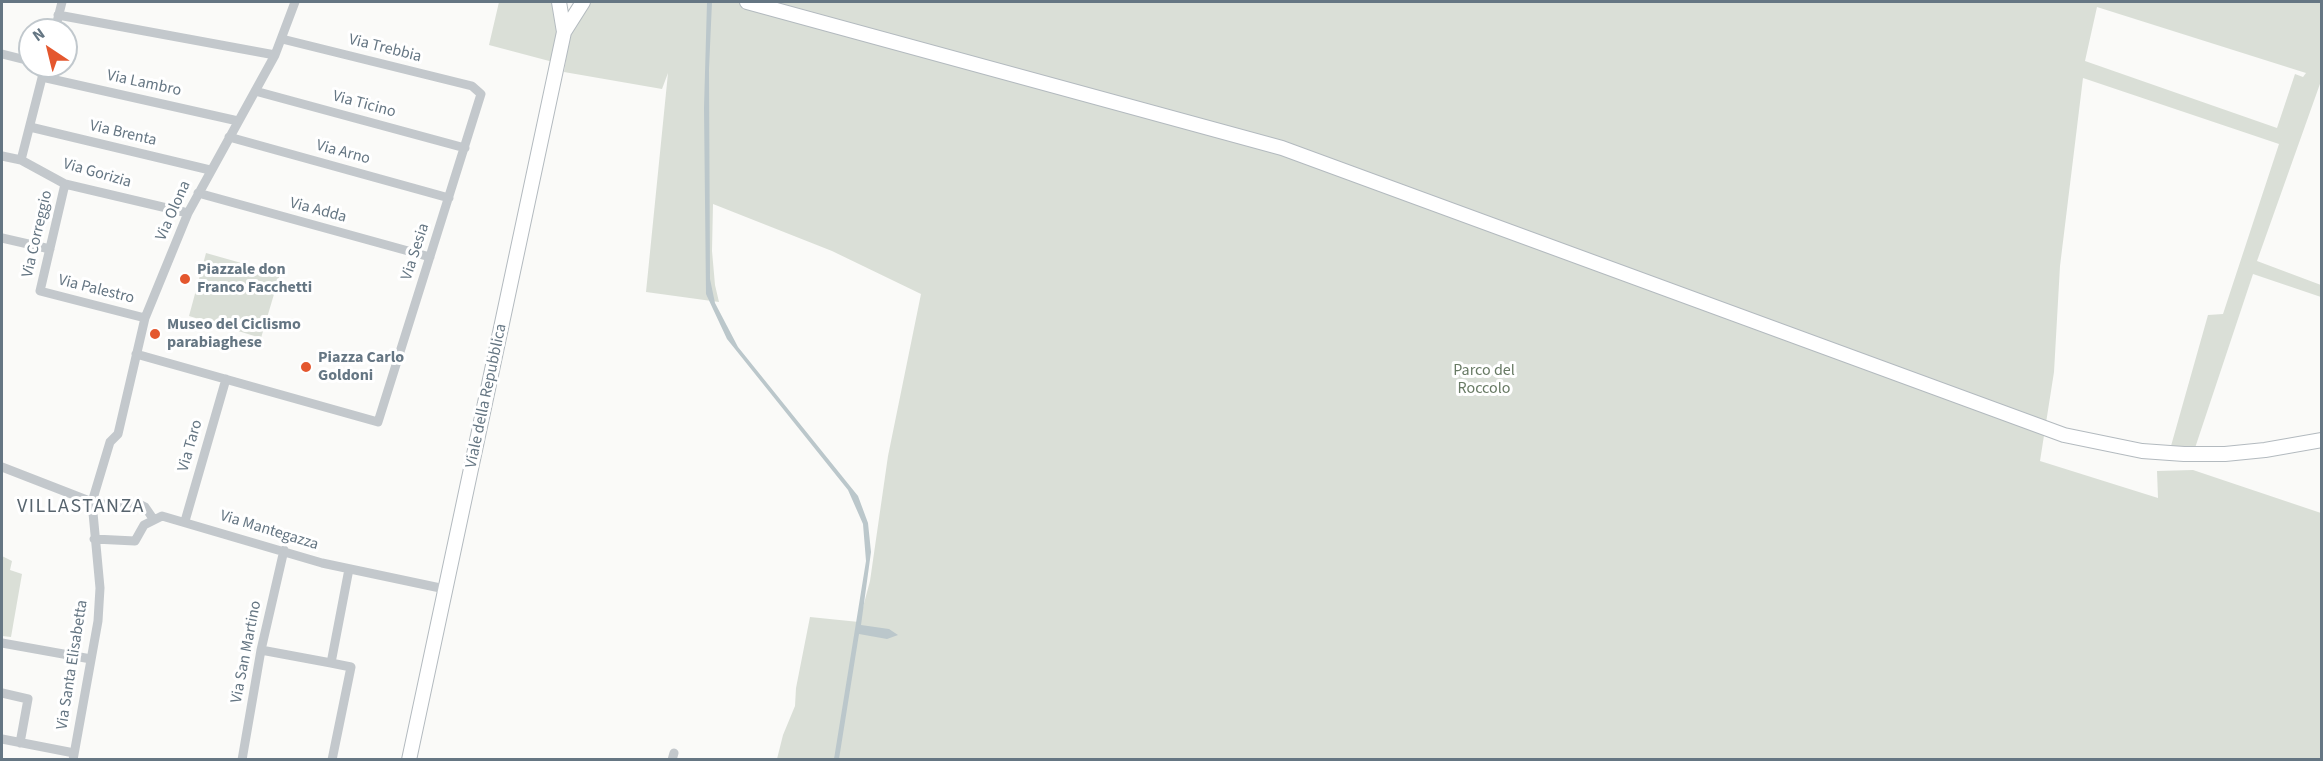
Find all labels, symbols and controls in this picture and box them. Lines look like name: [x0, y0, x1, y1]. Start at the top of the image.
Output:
north arrow: [18, 18, 78, 78]
text: N: [28, 23, 49, 47]
street label: Via Trebbia: [347, 31, 423, 67]
street label: Via Lambro: [105, 67, 183, 101]
street label: Via Ticino: [330, 87, 398, 123]
street label: Via Brenta: [88, 117, 158, 151]
street label: Via Arno: [314, 137, 372, 169]
street label: Via Gorizia: [61, 155, 133, 193]
street label: Via Olona: [152, 178, 196, 244]
street label: Via Correggio: [19, 189, 57, 279]
street label: Via Adda: [288, 194, 348, 228]
street label: Via Sesia: [398, 221, 434, 283]
place label: Piazzale don Franco Facchetti: [197, 260, 312, 298]
street label: Via Palestro: [56, 271, 136, 309]
marker: Piazzale don Franco Facchetti: [178, 272, 192, 286]
place label: Museo del Ciclismo parabiaghese: [167, 315, 301, 353]
street label: Viale della Repubblica: [462, 322, 512, 470]
marker: Museo del Ciclismo parabiaghese: [148, 327, 162, 341]
place label: Piazza Carlo Goldoni: [318, 348, 404, 386]
marker: Piazza Carlo Goldoni: [299, 360, 313, 374]
park label: Parco del Roccolo: [1453, 361, 1515, 399]
street label: Via Taro: [174, 418, 208, 474]
district label: VILLASTANZA: [17, 496, 145, 520]
street label: Via Mantegazza: [217, 507, 321, 555]
street label: Via Santa Elisabetta: [53, 599, 93, 731]
street label: Via San Martino: [228, 599, 266, 705]

